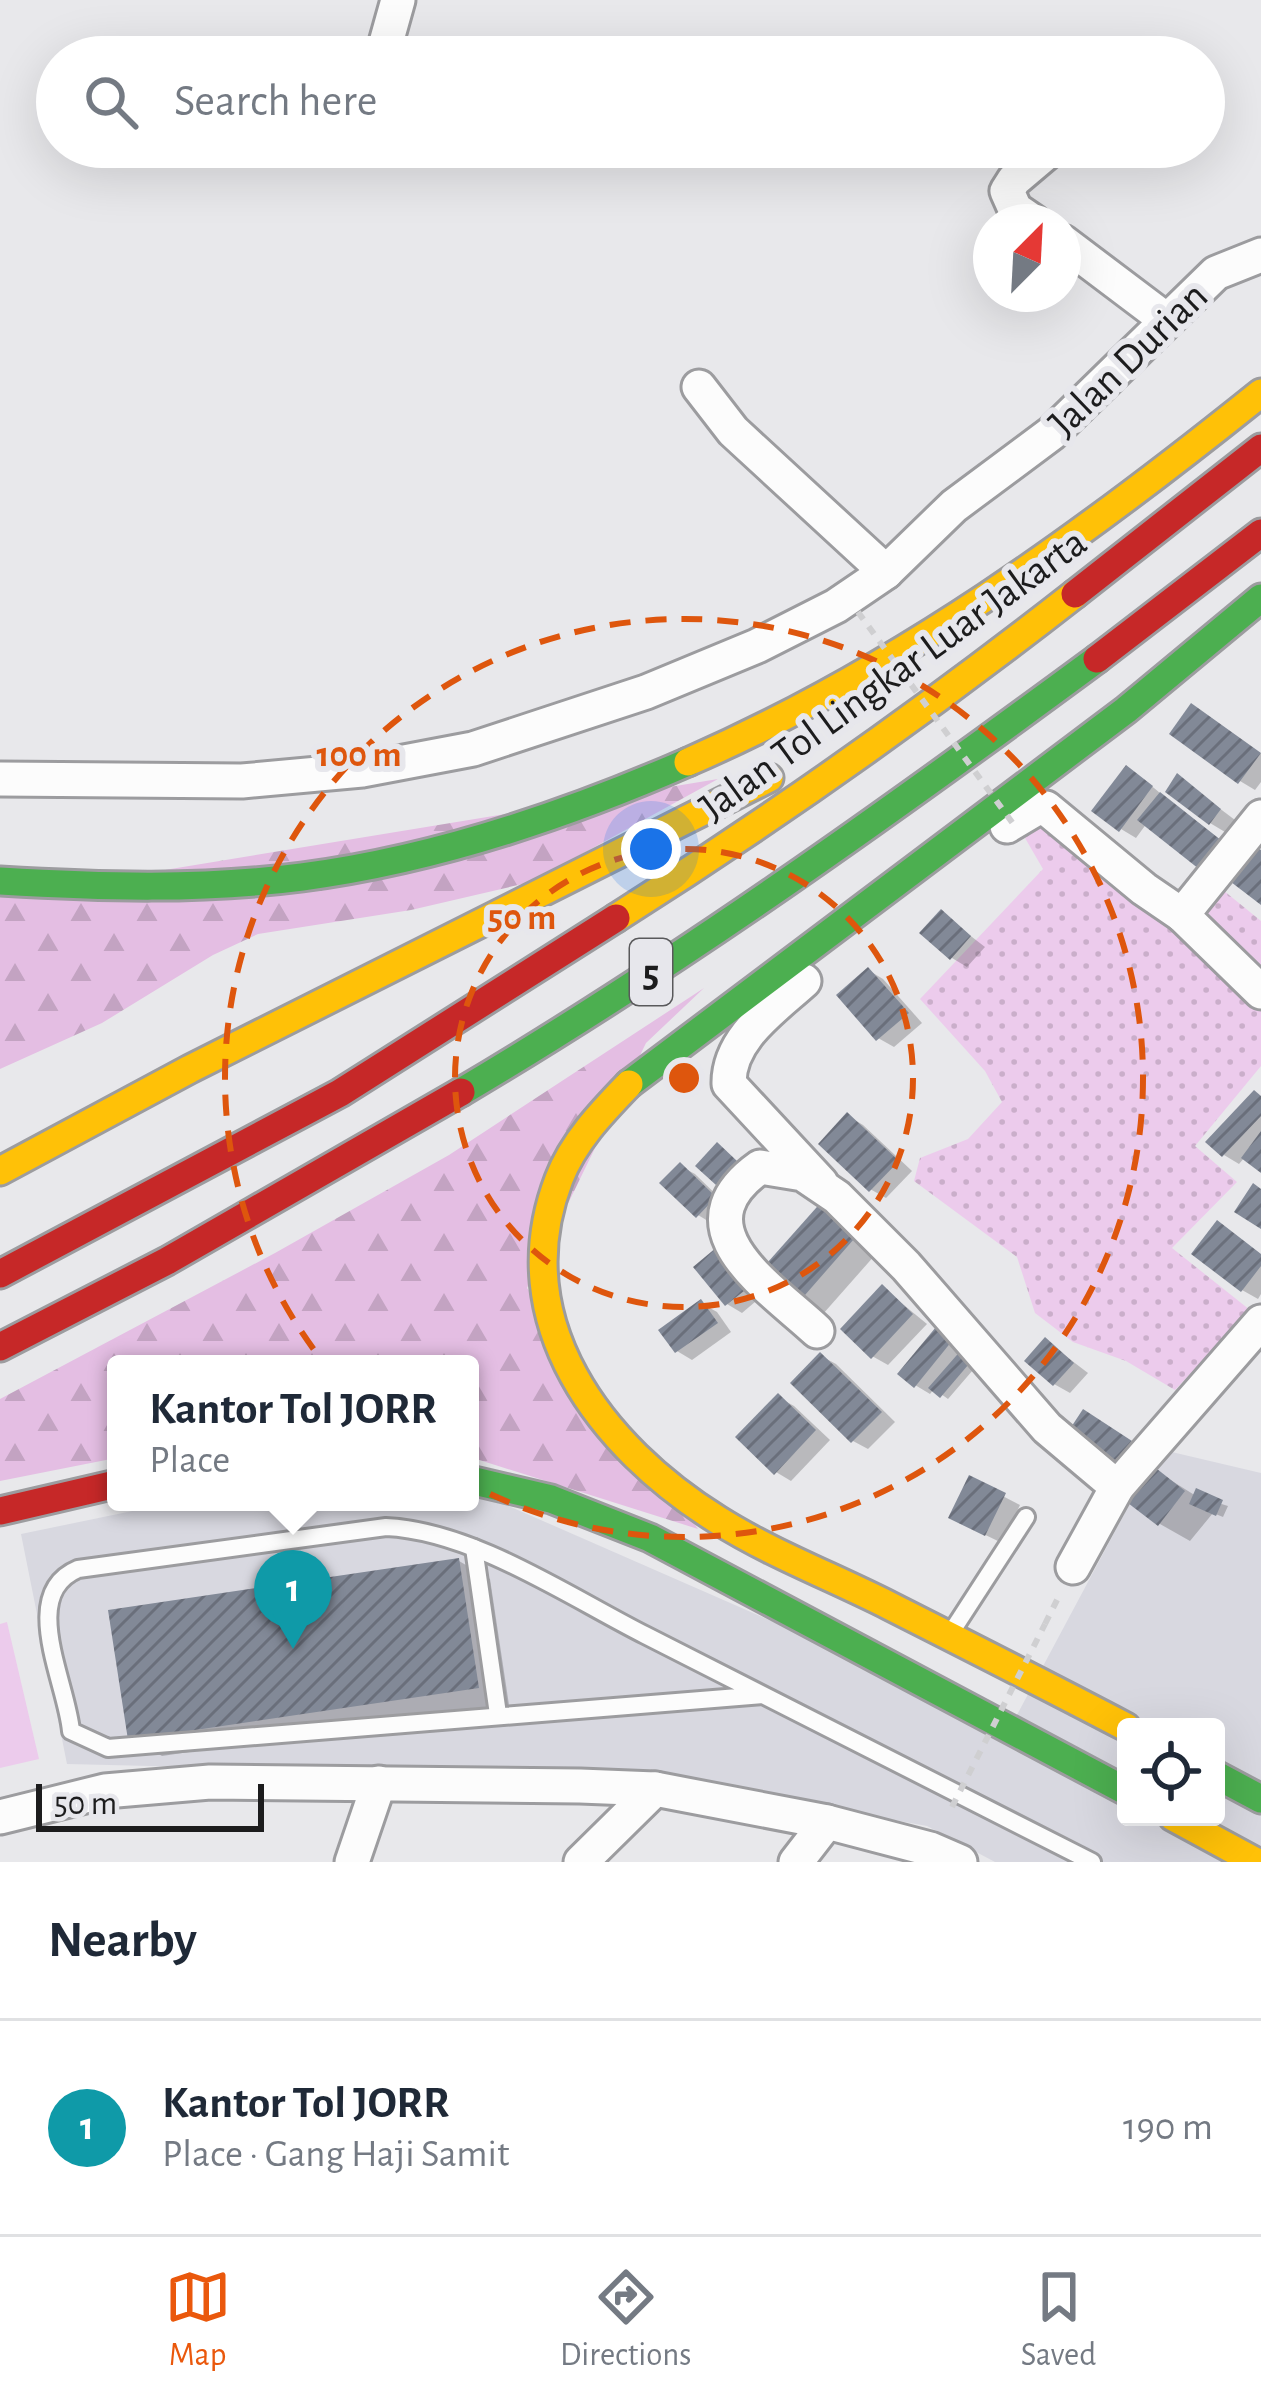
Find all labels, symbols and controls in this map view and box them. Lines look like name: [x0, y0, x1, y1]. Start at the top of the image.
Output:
search box: [36, 36, 1225, 168]
icon: search: [78, 69, 144, 135]
text: Search here: [174, 79, 377, 124]
north arrow: [973, 204, 1081, 312]
street label: Jalan Durian: [1041, 274, 1216, 445]
street label: Jalan Tol Lingkar Luar Jakarta: [692, 521, 1094, 829]
text: 100 m: [317, 737, 401, 773]
your location: [621, 819, 681, 879]
text: 50 m: [488, 900, 556, 936]
road number: 5: [630, 939, 672, 1005]
centre of rings: [663, 1057, 705, 1099]
popup: [107, 1355, 479, 1511]
text: Kantor Tol JORR: [149, 1387, 437, 1432]
text: Place: [149, 1441, 230, 1480]
pin: 1: [254, 1550, 332, 1649]
map controls: [1117, 1718, 1225, 1826]
button: locate: [1117, 1718, 1225, 1826]
scale bar: [36, 1778, 264, 1831]
text: 50 m: [54, 1788, 117, 1821]
text: Nearby: [48, 1915, 197, 1966]
text: Kantor Tol JORR: [162, 2081, 449, 2126]
text: 1: [80, 2108, 94, 2147]
text: 190 m: [1123, 2108, 1213, 2147]
text: Place · Gang Haji Samit: [162, 2135, 509, 2174]
tab: Map: [165, 2264, 231, 2376]
tab: Directions: [560, 2264, 691, 2376]
tab: Saved: [1021, 2264, 1096, 2376]

